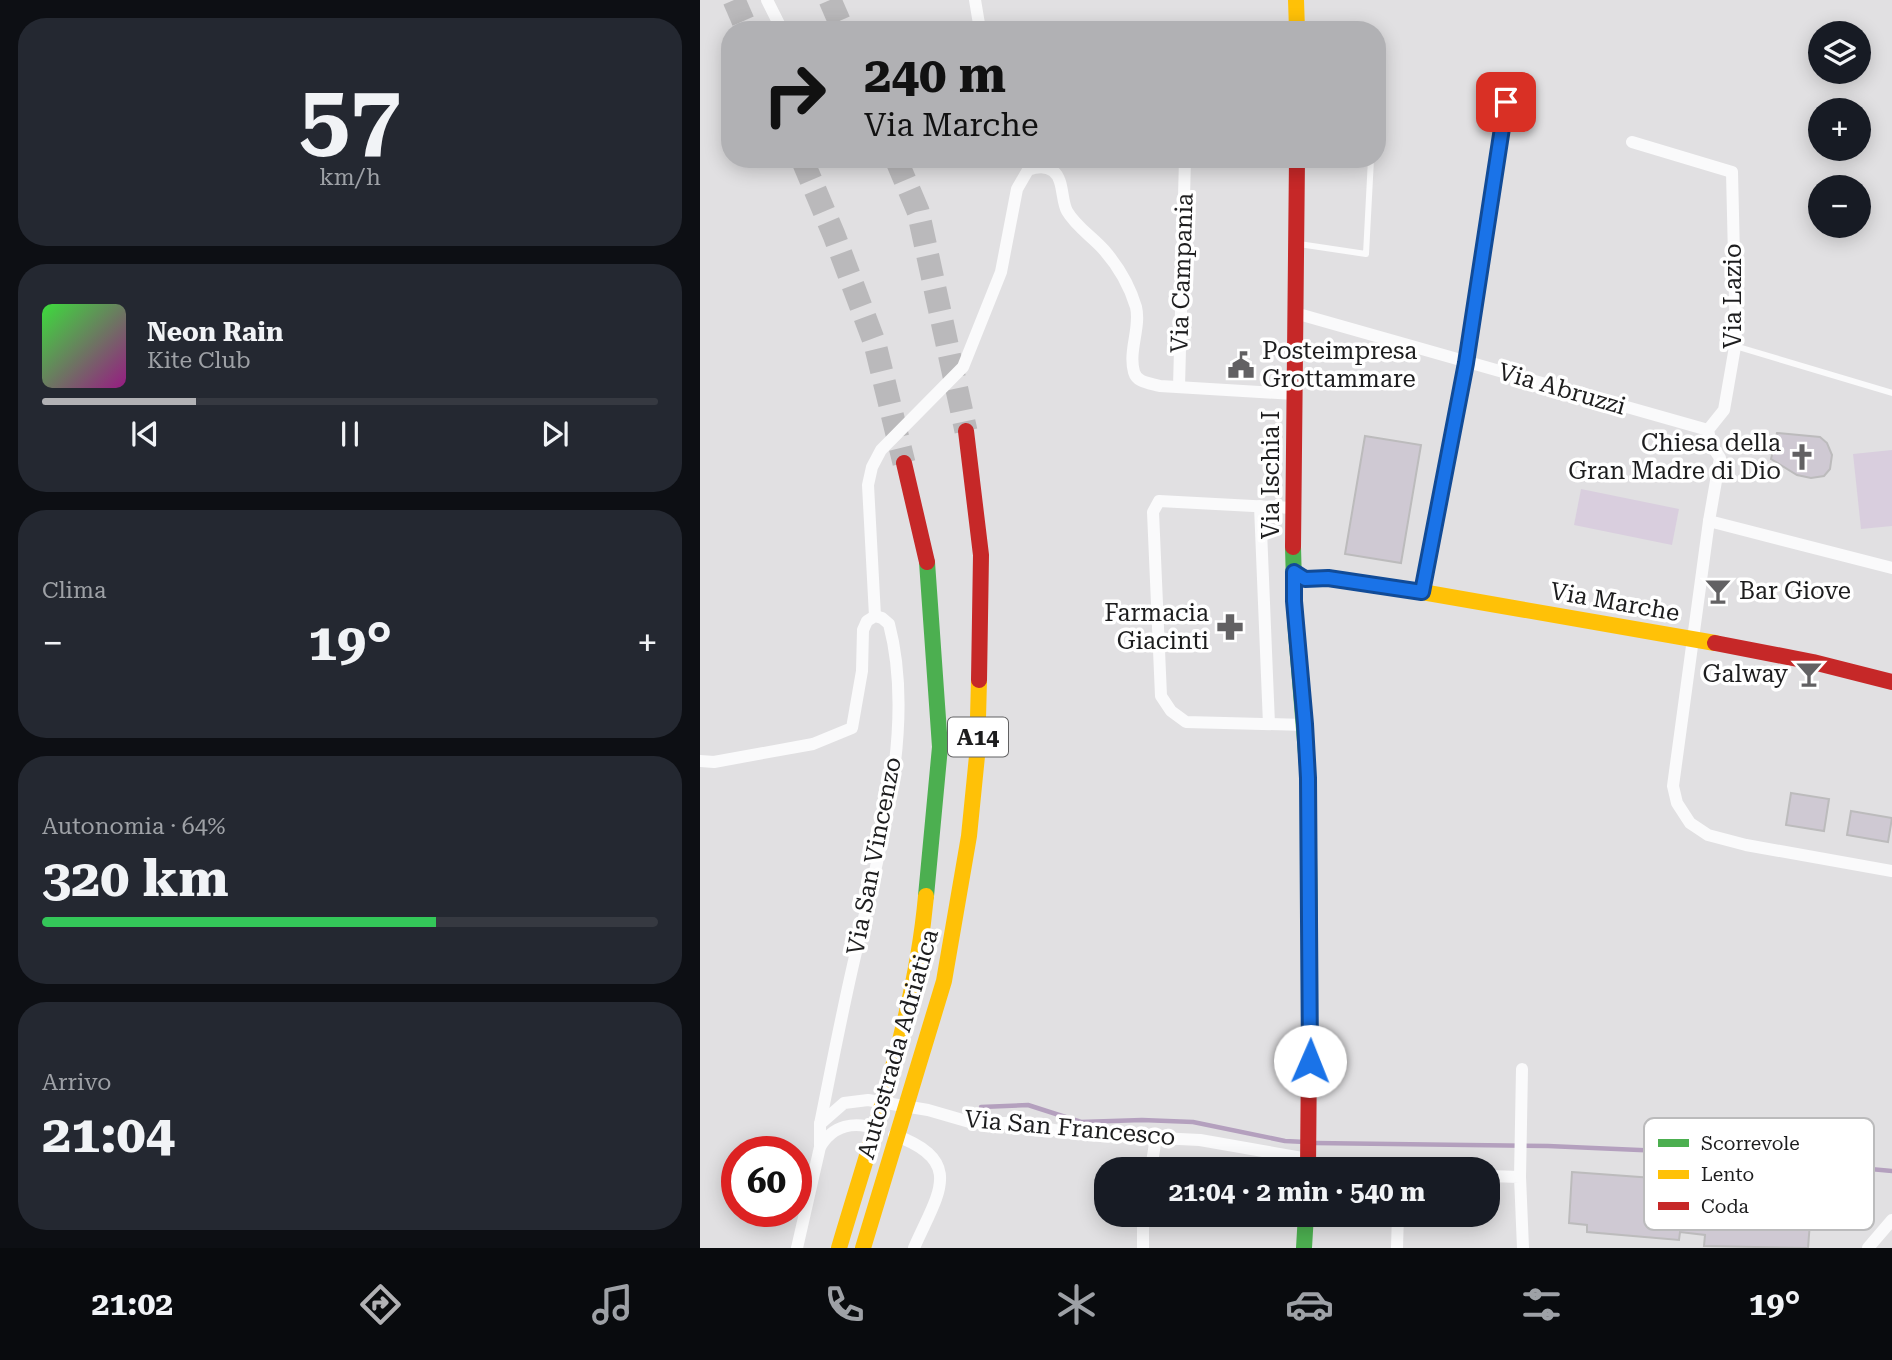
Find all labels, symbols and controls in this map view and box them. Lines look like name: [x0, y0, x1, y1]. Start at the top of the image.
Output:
map controls: [1808, 21, 1871, 238]
button: layers: [1808, 21, 1871, 84]
text: 240 m: [864, 47, 1006, 104]
icon: right: [749, 49, 840, 140]
text: 57: [299, 65, 401, 171]
pin: [1476, 72, 1536, 132]
icon: arrive: [1487, 83, 1525, 121]
button: +: [1808, 98, 1871, 161]
text: Via Marche: [864, 106, 1039, 144]
text: km/h: [319, 164, 381, 191]
button: −: [1808, 175, 1871, 238]
street label: Via Campania: [1165, 192, 1199, 354]
street label: Via Lazio: [1719, 243, 1747, 349]
text: Neon Rain: [147, 317, 283, 347]
place label: Posteimpresa Grottammare: [1262, 337, 1417, 393]
text: Kite Club: [147, 347, 251, 374]
public building icon: Posteimpresa Grottammare: [1226, 350, 1256, 380]
street label: Via Abruzzi: [1495, 357, 1629, 421]
street label: Via Ischia I: [1257, 411, 1285, 539]
icon: previous: [126, 415, 164, 453]
icon: pause: [331, 415, 369, 453]
icon: next: [536, 415, 574, 453]
place label: Chiesa della Gran Madre di Dio: [1568, 429, 1781, 485]
church icon: Chiesa della Gran Madre di Dio: [1787, 442, 1817, 472]
bar icon: Bar Giove: [1703, 576, 1733, 606]
text: Clima: [42, 577, 106, 604]
street label: Via Marche: [1548, 577, 1682, 627]
place label: Bar Giove: [1739, 577, 1851, 605]
place label: Farmacia Giacinti: [1104, 599, 1209, 655]
text: 19°: [308, 612, 392, 673]
pharmacy icon: Farmacia Giacinti: [1215, 612, 1245, 642]
text: −: [42, 621, 63, 665]
text: +: [637, 621, 658, 665]
bar icon: Galway: [1794, 659, 1824, 689]
place label: Galway: [1702, 660, 1789, 688]
road number: A14: [948, 718, 1008, 757]
street label: Via San Vincenzo: [841, 755, 907, 957]
text: Autonomia · 64%: [42, 813, 226, 840]
text: 320 km: [42, 848, 229, 909]
street label: Autostrada Adriatica: [852, 926, 944, 1162]
position arrow: [1273, 1024, 1347, 1098]
text: Arrivo: [42, 1069, 111, 1096]
text: 21:04: [42, 1104, 175, 1165]
street label: Via San Francesco: [963, 1105, 1177, 1151]
legend: [1644, 1118, 1874, 1230]
text: Scorrevole: [1701, 1132, 1800, 1155]
speed limit sign: 60: [721, 1136, 812, 1227]
text: Lento: [1701, 1163, 1754, 1186]
text: 21:04 · 2 min · 540 m: [1169, 1177, 1425, 1207]
text: Coda: [1701, 1195, 1750, 1218]
icon: directions: [356, 1280, 405, 1329]
icon: music: [588, 1280, 637, 1329]
icon: phone: [820, 1280, 869, 1329]
icon: climate: [1052, 1280, 1101, 1329]
icon: car: [1285, 1280, 1334, 1329]
icon: filters: [1517, 1280, 1566, 1329]
text: 21:02: [92, 1285, 173, 1323]
text: 19°: [1749, 1285, 1800, 1323]

